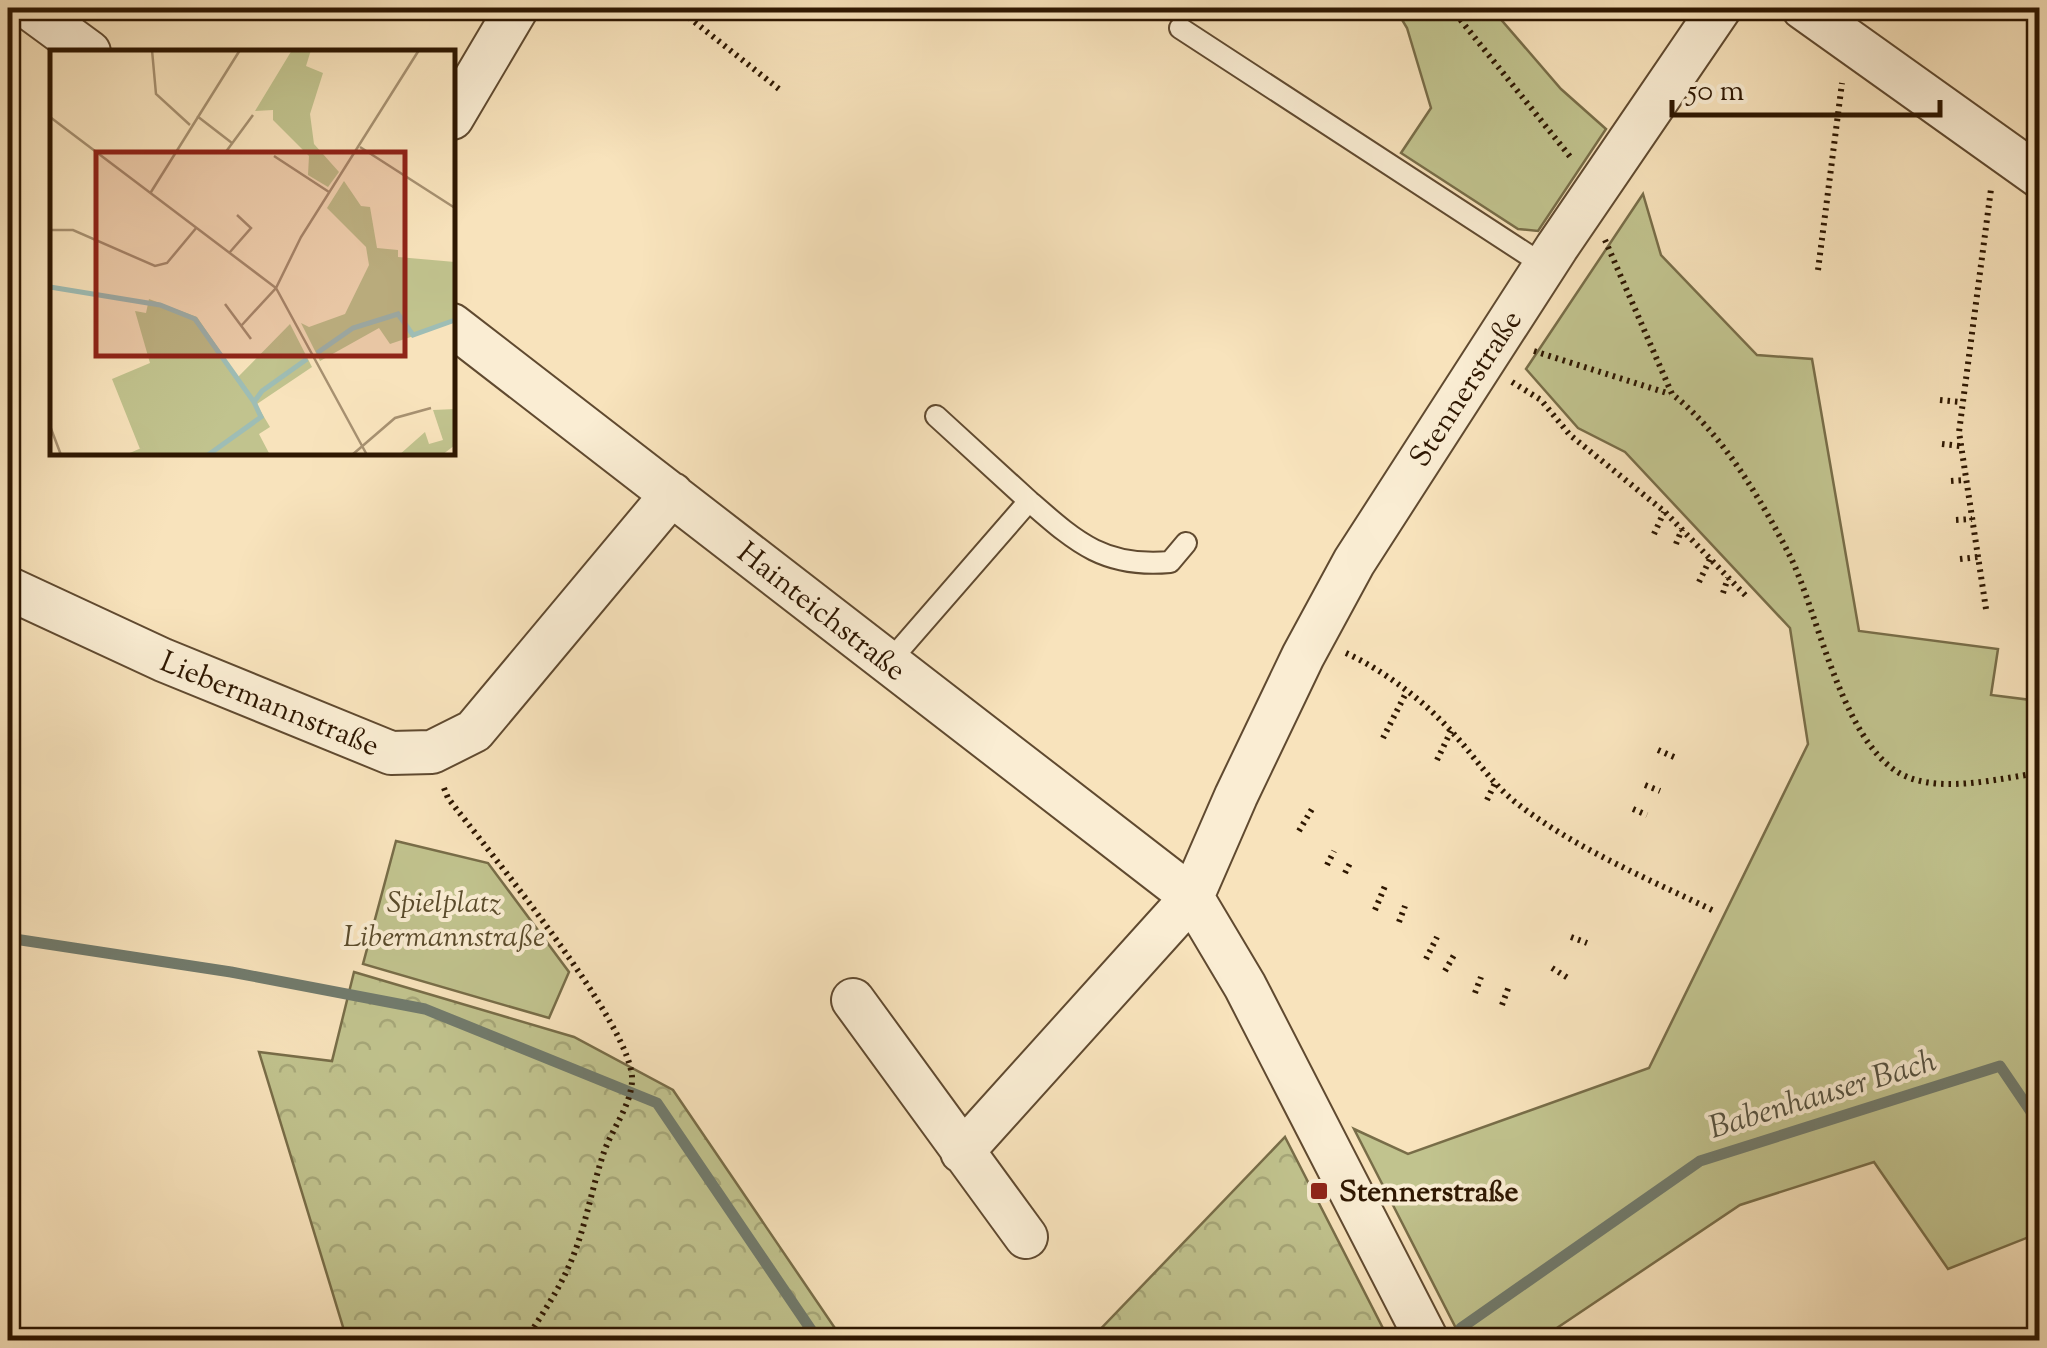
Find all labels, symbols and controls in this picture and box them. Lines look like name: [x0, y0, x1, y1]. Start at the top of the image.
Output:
inset map: [50, 50, 455, 455]
scale bar: [1672, 55, 1940, 117]
text: 50 m: [1685, 71, 1745, 114]
street label: Stennerstraße: [1400, 302, 1534, 476]
street label: Hainteichstraße: [727, 533, 914, 693]
street label: Liebermannstraße: [153, 642, 385, 769]
park label: Spielplatz Libermannstraße: [343, 883, 545, 960]
water label: Babenhauser Bach: [1704, 1039, 1943, 1152]
place label: Stennerstraße: [1339, 1172, 1518, 1215]
marker: Stennerstraße: [1308, 1180, 1330, 1202]

